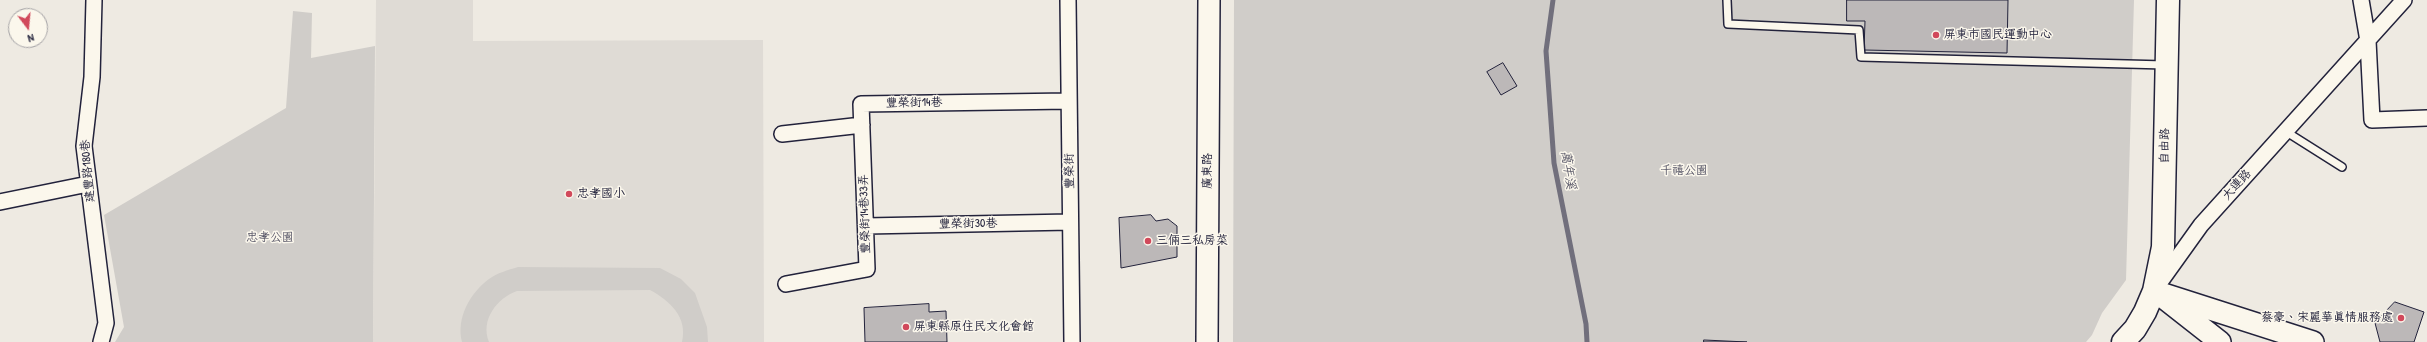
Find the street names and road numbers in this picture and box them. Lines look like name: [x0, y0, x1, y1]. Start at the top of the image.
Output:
street label: 豐榮街14巷: [885, 95, 943, 111]
street label: 自由路: [2157, 128, 2173, 164]
street label: 建豐路180巷: [78, 139, 98, 203]
street label: 豐榮街: [1062, 153, 1078, 189]
street label: 廣東路: [1201, 153, 1215, 189]
street label: 大連路: [2220, 167, 2254, 203]
street label: 豐榮街14巷33弄: [856, 174, 874, 254]
street label: 豐榮街30巷: [939, 216, 997, 232]

